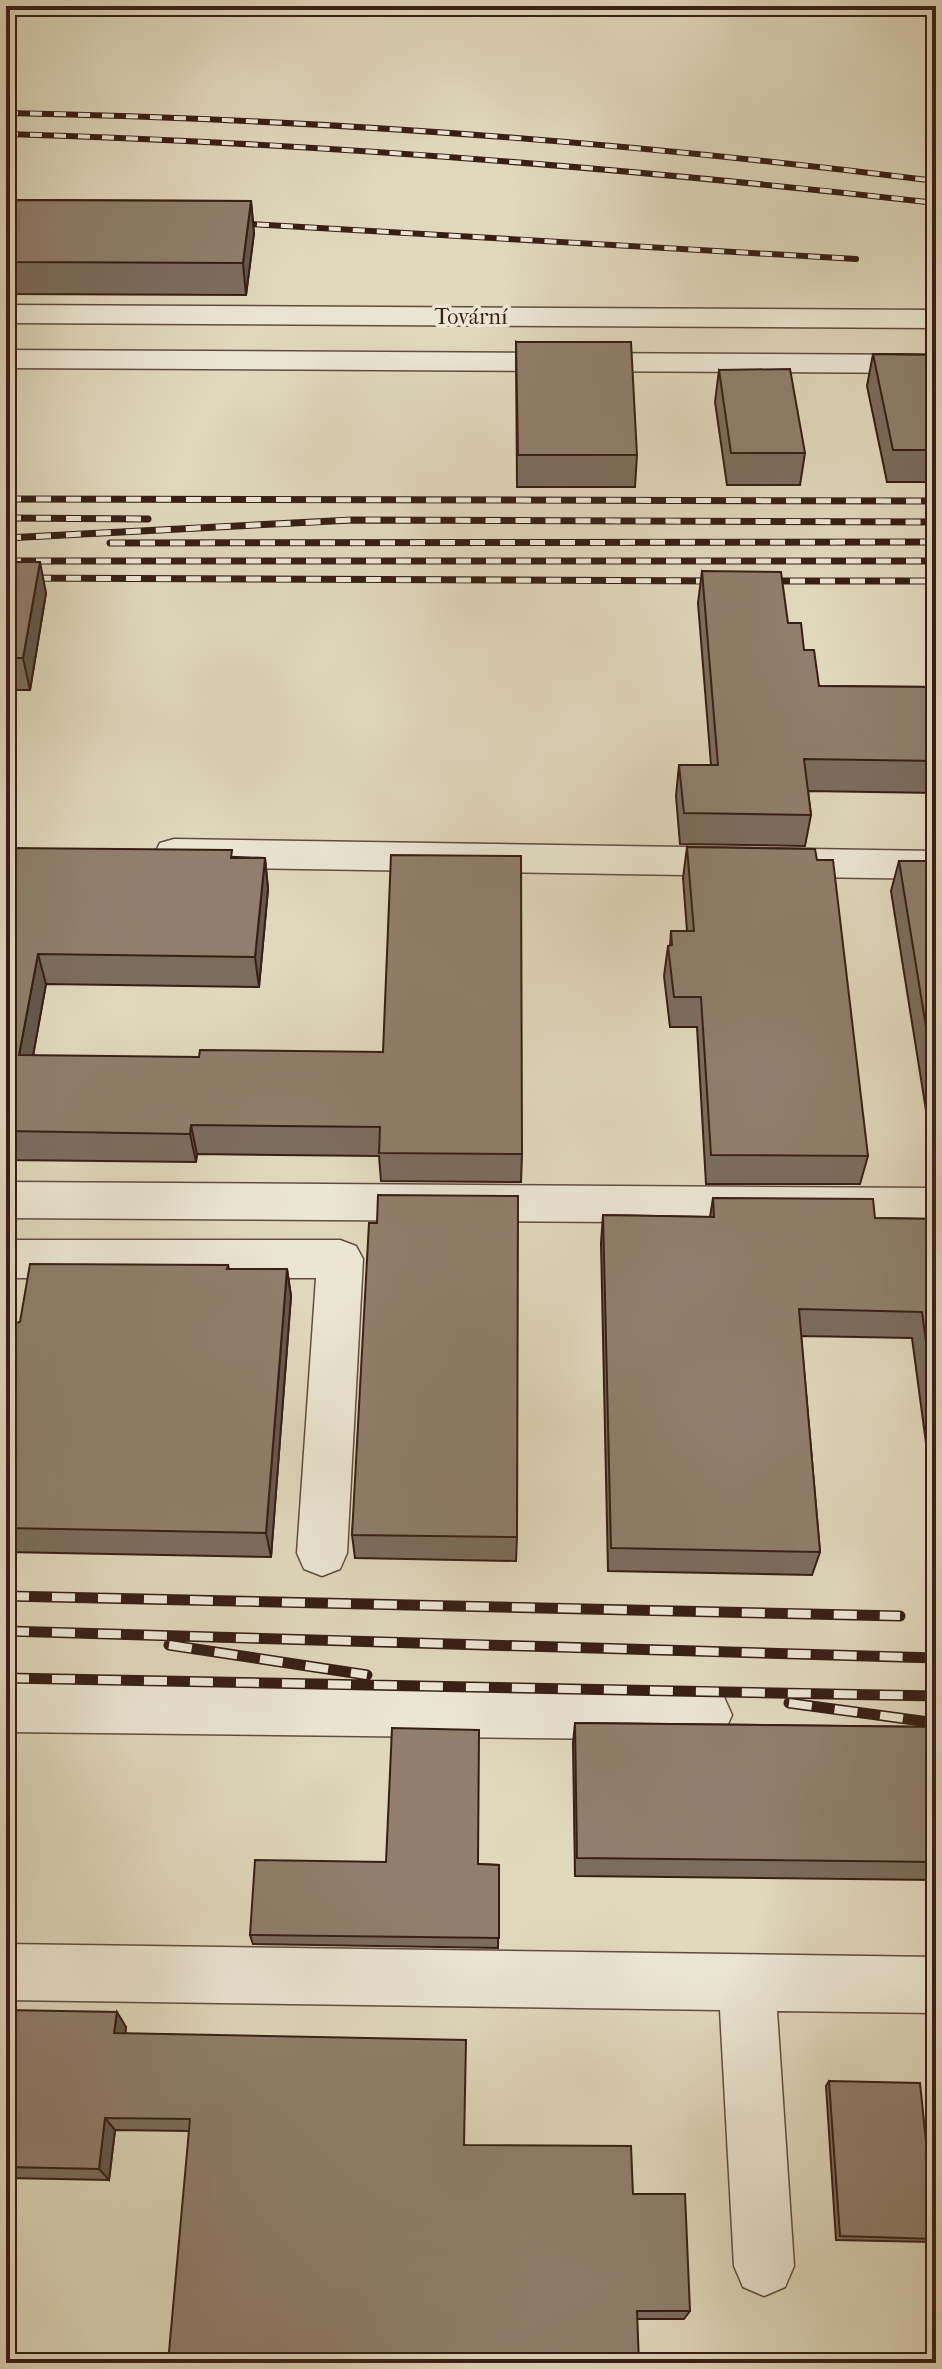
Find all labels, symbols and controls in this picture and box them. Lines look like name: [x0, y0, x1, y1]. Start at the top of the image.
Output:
street label: Tovární: [434, 304, 508, 330]

